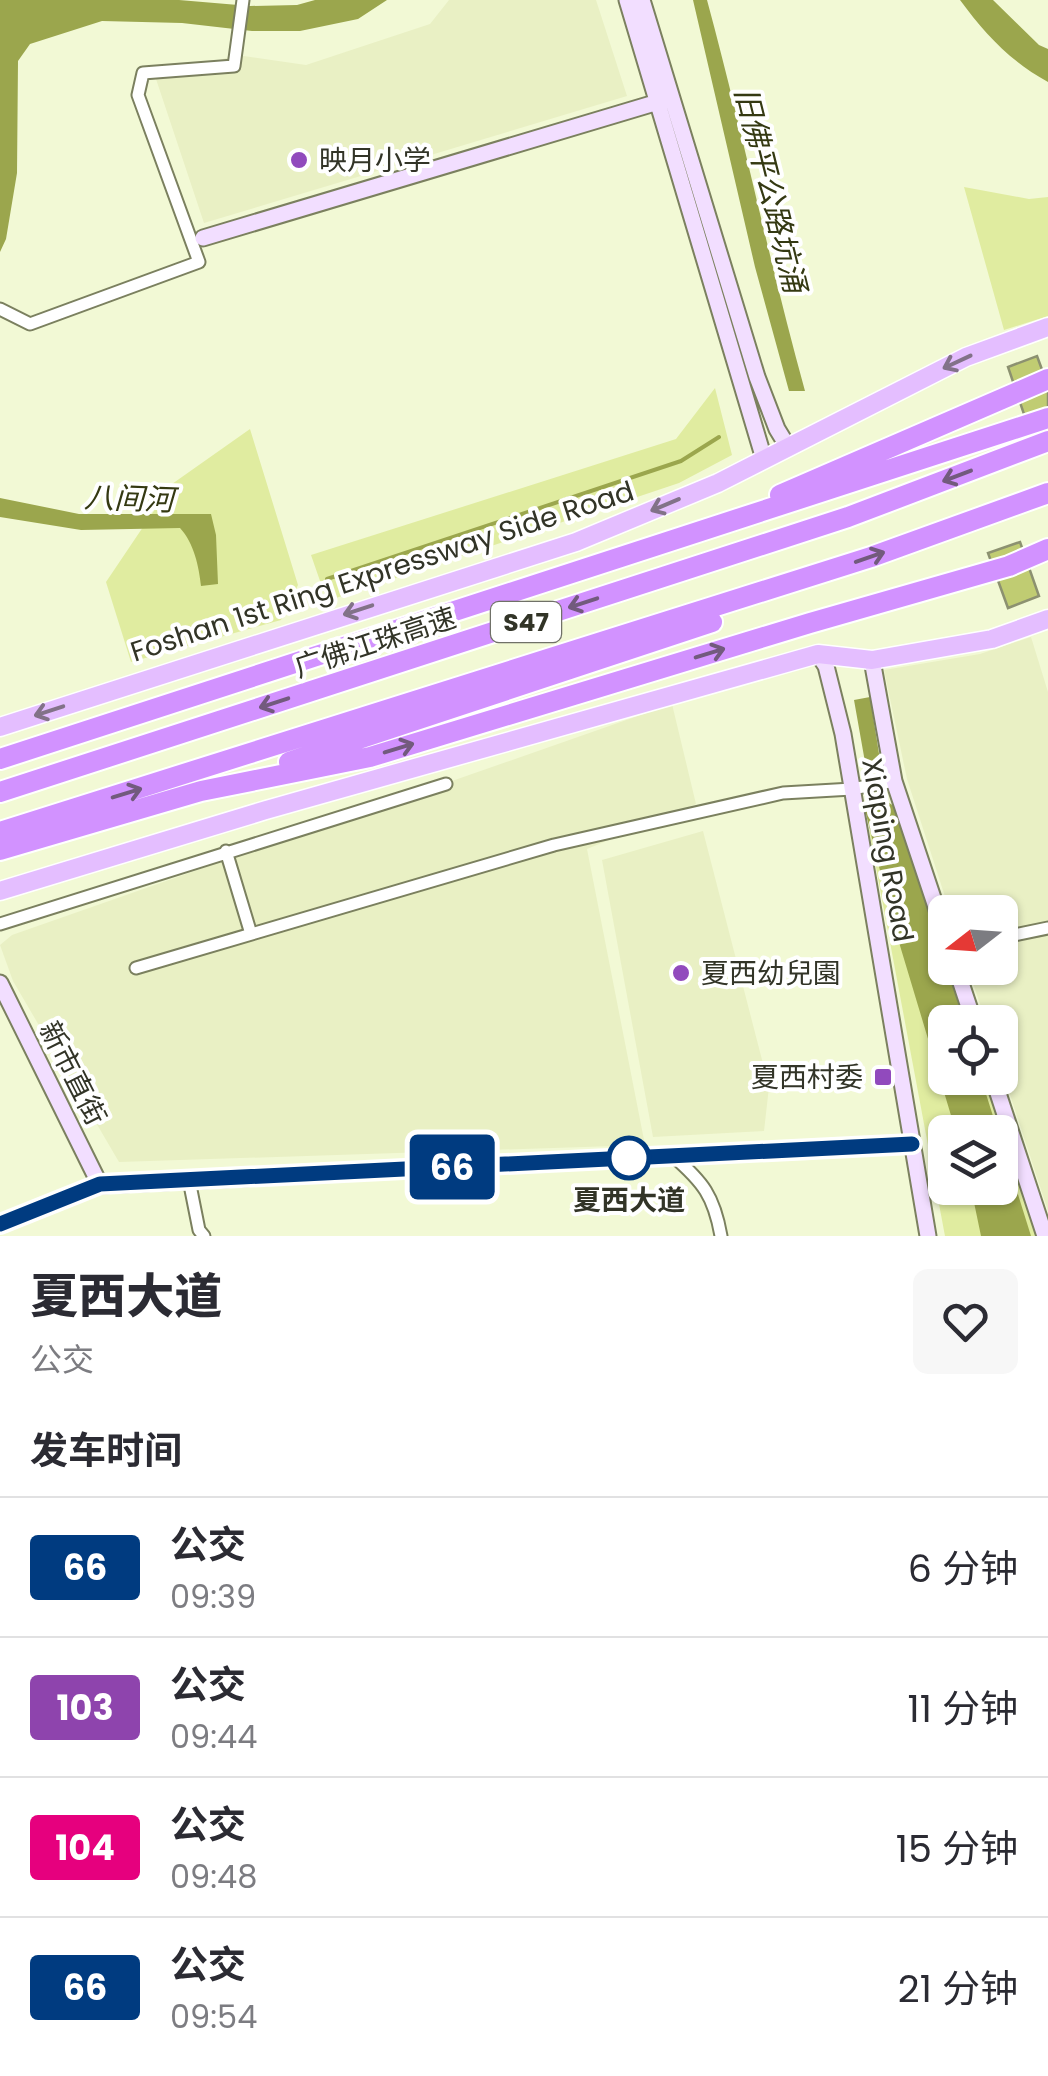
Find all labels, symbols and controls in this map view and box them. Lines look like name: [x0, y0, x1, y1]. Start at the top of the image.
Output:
water label: 旧佛平公路坑涌: [724, 83, 817, 300]
place label: 映月小学: [319, 141, 431, 180]
marker: 映月小学: [288, 149, 310, 171]
one-way arrow: [943, 354, 973, 373]
one-way arrow: [942, 468, 973, 486]
street label: Foshan 1st Ring Expressway Side Road: [125, 471, 639, 671]
water label: 八间河: [83, 475, 180, 522]
one-way arrow: [650, 497, 681, 515]
one-way arrow: [854, 547, 885, 565]
one-way arrow: [568, 596, 599, 614]
street label: 广佛江珠高速: [289, 598, 461, 687]
one-way arrow: [343, 602, 374, 620]
road number: S47: [491, 602, 561, 642]
one-way arrow: [694, 643, 725, 661]
one-way arrow: [259, 696, 290, 714]
one-way arrow: [34, 704, 65, 722]
one-way arrow: [383, 738, 415, 756]
street label: Xiaping Road: [852, 755, 923, 945]
one-way arrow: [110, 783, 142, 801]
north arrow: [928, 895, 1018, 985]
map controls: [928, 895, 1018, 1205]
place label: 夏西幼兒園: [701, 954, 841, 993]
marker: 夏西幼兒園: [670, 962, 692, 984]
button: locate: [928, 1005, 1018, 1095]
street label: 新市直街: [30, 1014, 115, 1132]
place label: 夏西村委: [751, 1058, 863, 1097]
marker: 夏西村委: [872, 1066, 894, 1088]
button: layers: [928, 1115, 1018, 1205]
line badge: 66: [407, 1134, 497, 1200]
marker: 夏西大道: [608, 1137, 650, 1179]
text: 66: [430, 1143, 474, 1192]
place label: 夏西大道: [573, 1181, 685, 1220]
text: 夏西大道: [30, 1263, 222, 1330]
button: heart: [913, 1269, 1018, 1374]
text: 公交: [30, 1337, 94, 1382]
text: 发车时间: [30, 1424, 182, 1477]
text: 公交: [170, 1518, 246, 1571]
text: 6 分钟: [908, 1542, 1018, 1595]
text: 66: [63, 1543, 107, 1592]
text: 09:39: [170, 1574, 256, 1619]
text: 公交: [170, 1658, 246, 1711]
text: 11 分钟: [908, 1682, 1018, 1735]
text: 103: [56, 1683, 114, 1732]
text: 09:44: [170, 1714, 257, 1759]
text: 公交: [170, 1798, 246, 1851]
text: 15 分钟: [896, 1822, 1018, 1875]
text: 104: [55, 1823, 115, 1872]
text: 09:48: [170, 1854, 257, 1899]
text: 公交: [170, 1938, 246, 1991]
text: 21 分钟: [898, 1962, 1018, 2015]
text: 66: [63, 1963, 107, 2012]
text: 09:54: [170, 1994, 257, 2039]

